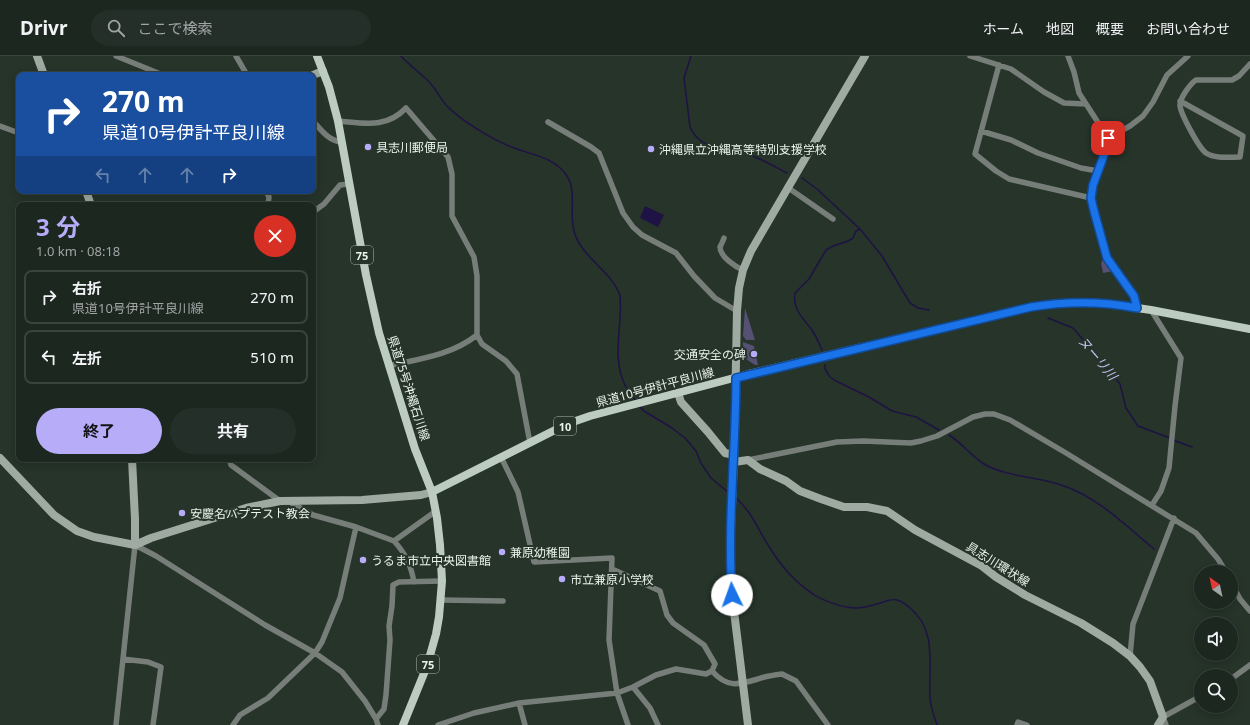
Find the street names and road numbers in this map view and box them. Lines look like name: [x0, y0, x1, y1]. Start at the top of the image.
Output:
road number: 75: [351, 246, 373, 264]
street label: 県道75号沖縄石川線: [384, 333, 434, 443]
street label: 県道10号伊計平良川線: [594, 363, 716, 411]
road number: 10: [554, 417, 576, 435]
street label: 具志川環状線: [963, 538, 1033, 590]
road number: 75: [417, 655, 439, 673]

